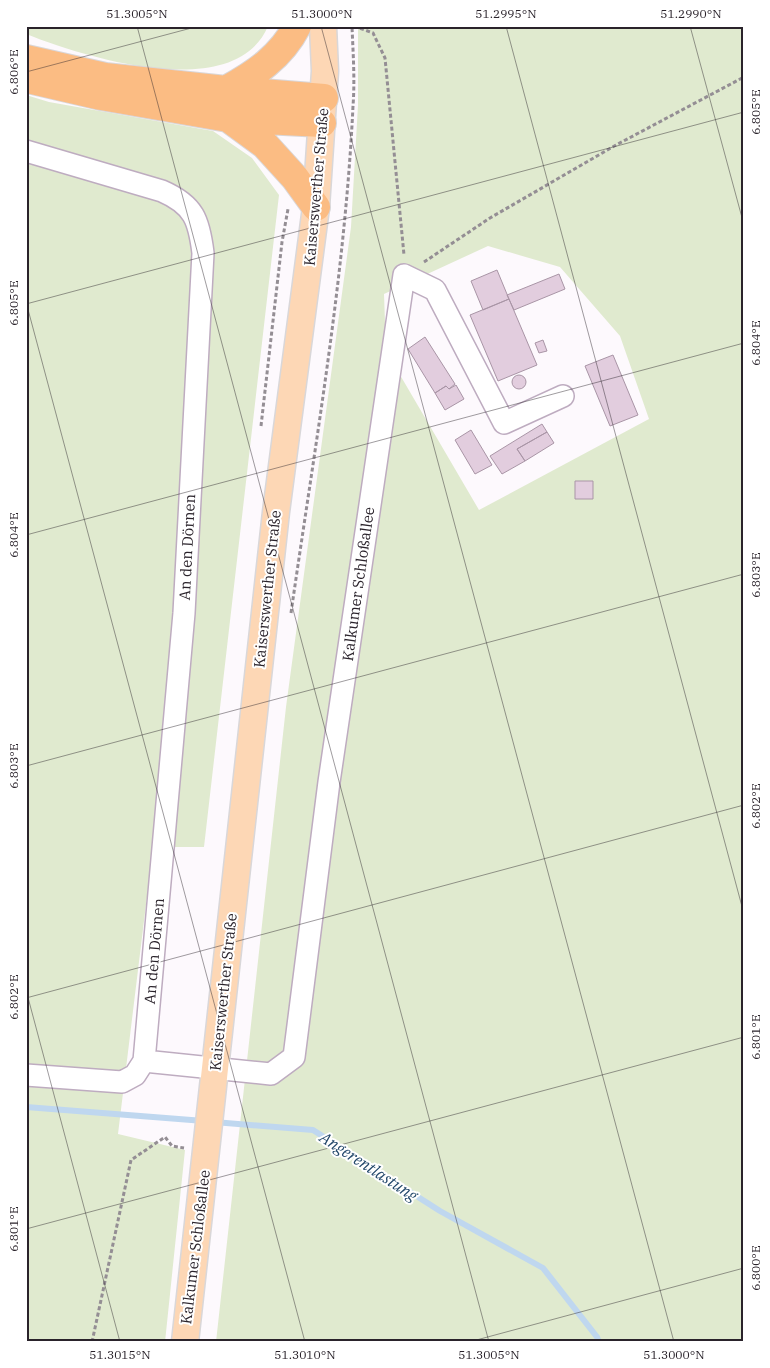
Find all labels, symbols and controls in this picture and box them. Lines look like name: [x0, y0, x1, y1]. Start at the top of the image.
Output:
text: 51.3005°N: [106, 6, 168, 21]
text: 51.3000°N: [291, 6, 353, 21]
text: 51.2995°N: [475, 6, 537, 21]
text: 51.2990°N: [660, 6, 722, 21]
text: 6.806°E: [6, 49, 21, 95]
text: 6.805°E: [748, 89, 763, 135]
street label: Kaiserswerther Straße: [300, 107, 332, 267]
text: 6.805°E: [6, 280, 21, 326]
text: 6.804°E: [748, 320, 763, 366]
street label: An den Dörnen: [175, 493, 199, 601]
street label: Kalkumer Schloßallee: [338, 506, 378, 662]
street label: Kaiserswerther Straße: [249, 509, 285, 669]
text: 6.804°E: [6, 512, 21, 558]
text: 6.803°E: [748, 552, 763, 598]
text: 6.803°E: [6, 743, 21, 789]
text: 6.802°E: [748, 783, 763, 829]
street label: An den Dörnen: [140, 897, 168, 1005]
street label: Kaiserswerther Straße: [205, 912, 241, 1072]
text: 6.802°E: [6, 974, 21, 1020]
text: 6.801°E: [748, 1014, 763, 1060]
water label: Angerentlastung: [315, 1126, 422, 1205]
street label: Kalkumer Schloßallee: [176, 1169, 214, 1325]
text: 6.801°E: [6, 1206, 21, 1252]
text: 6.800°E: [748, 1245, 763, 1291]
text: 51.3015°N: [89, 1347, 151, 1362]
text: 51.3010°N: [274, 1347, 336, 1362]
text: 51.3005°N: [458, 1347, 520, 1362]
text: 51.3000°N: [643, 1347, 705, 1362]

